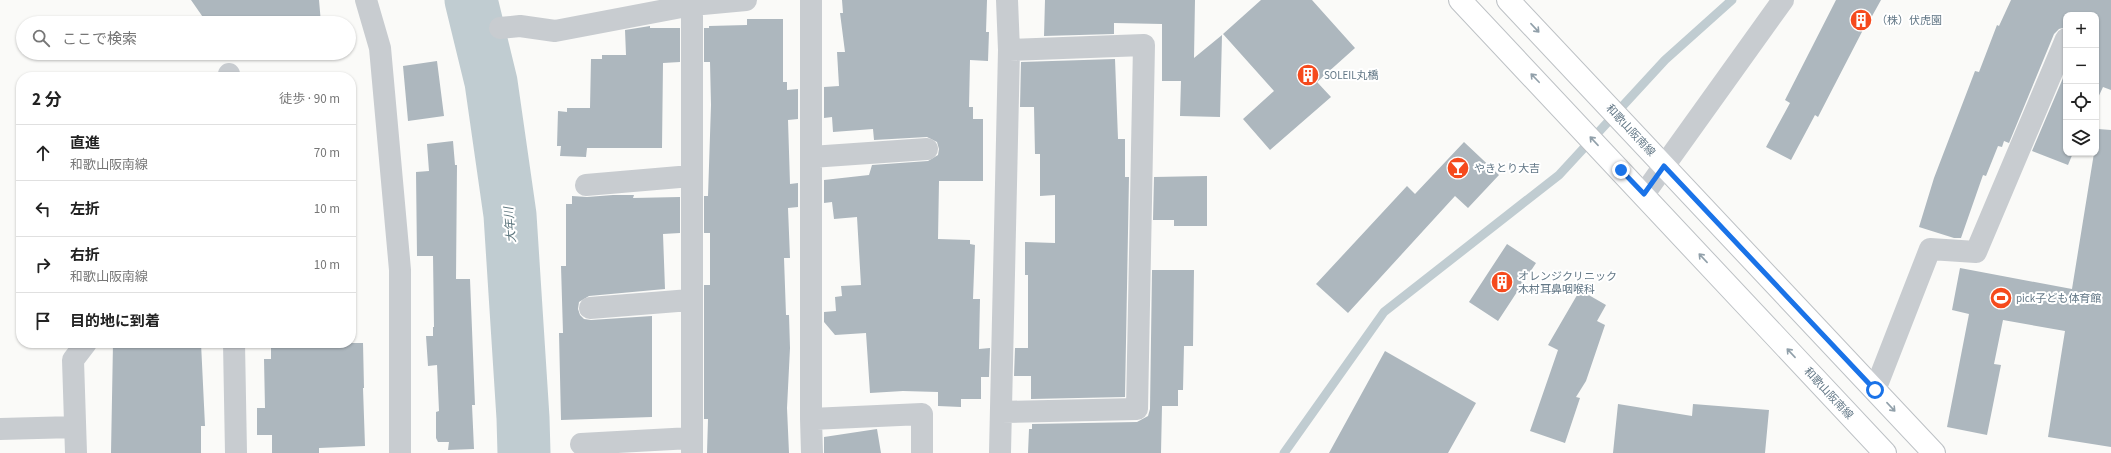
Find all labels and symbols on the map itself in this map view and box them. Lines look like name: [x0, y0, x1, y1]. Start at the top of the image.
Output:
building icon: （株）伏虎園: [1848, 7, 1874, 33]
place label: （株）伏虎園: [1876, 13, 1942, 28]
one-way arrow: [1530, 23, 1540, 33]
building icon: SOLEIL丸橋: [1295, 62, 1321, 88]
place label: SOLEIL丸橋: [1324, 68, 1379, 83]
one-way arrow: [1530, 73, 1539, 83]
street label: 和歌山阪南線: [1603, 101, 1659, 160]
one-way arrow: [1590, 137, 1599, 147]
bar icon: やきとり大吉: [1445, 155, 1471, 181]
place label: やきとり大吉: [1474, 161, 1540, 176]
route end: [1612, 161, 1630, 179]
water label: 大年川: [500, 204, 521, 244]
one-way arrow: [1699, 253, 1708, 263]
building icon: オレンジクリニック 木村耳鼻咽喉科: [1489, 269, 1515, 295]
place label: オレンジクリニック 木村耳鼻咽喉科: [1518, 269, 1617, 297]
sports icon: pick子ども体育館: [1988, 285, 2014, 311]
place label: pick子ども体育館: [2016, 291, 2101, 306]
one-way arrow: [1787, 348, 1796, 358]
street label: 和歌山阪南線: [1801, 364, 1857, 423]
route start: [1866, 381, 1884, 399]
one-way arrow: [1886, 402, 1896, 412]

